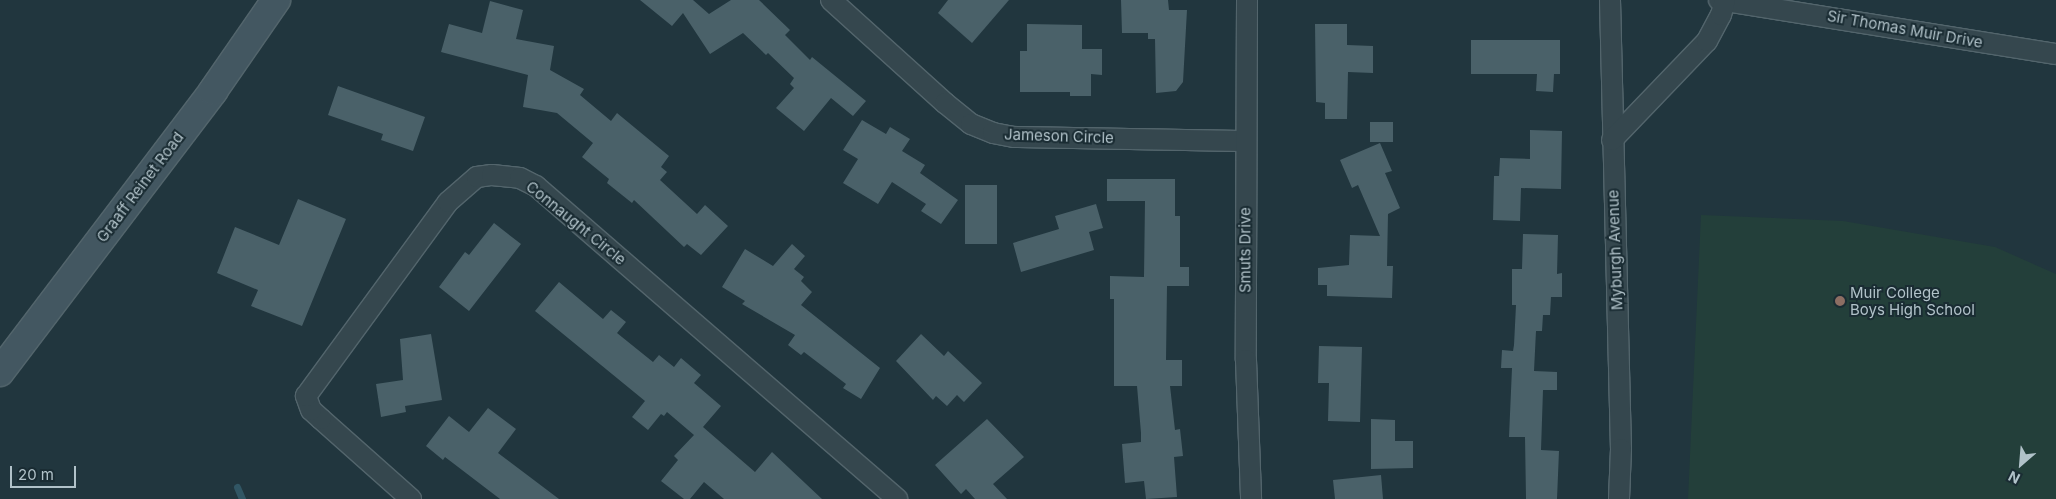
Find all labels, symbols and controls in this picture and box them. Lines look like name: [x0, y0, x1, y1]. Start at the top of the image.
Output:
street label: Sir Thomas Muir Drive: [1826, 6, 1984, 52]
street label: Jameson Circle: [1004, 125, 1114, 147]
street label: Graaff Reinet Road: [93, 128, 187, 246]
street label: Connaught Circle: [523, 177, 629, 269]
street label: Myburgh Avenue: [1604, 189, 1626, 311]
street label: Smuts Drive: [1236, 207, 1254, 293]
place label: Muir College Boys High School: [1850, 283, 1975, 318]
marker: Muir College Boys High School: [1834, 295, 1846, 307]
north arrow: [1996, 439, 2046, 489]
scale bar: [12, 456, 79, 488]
text: 20 m: [18, 465, 54, 484]
text: N: [2005, 468, 2023, 488]

